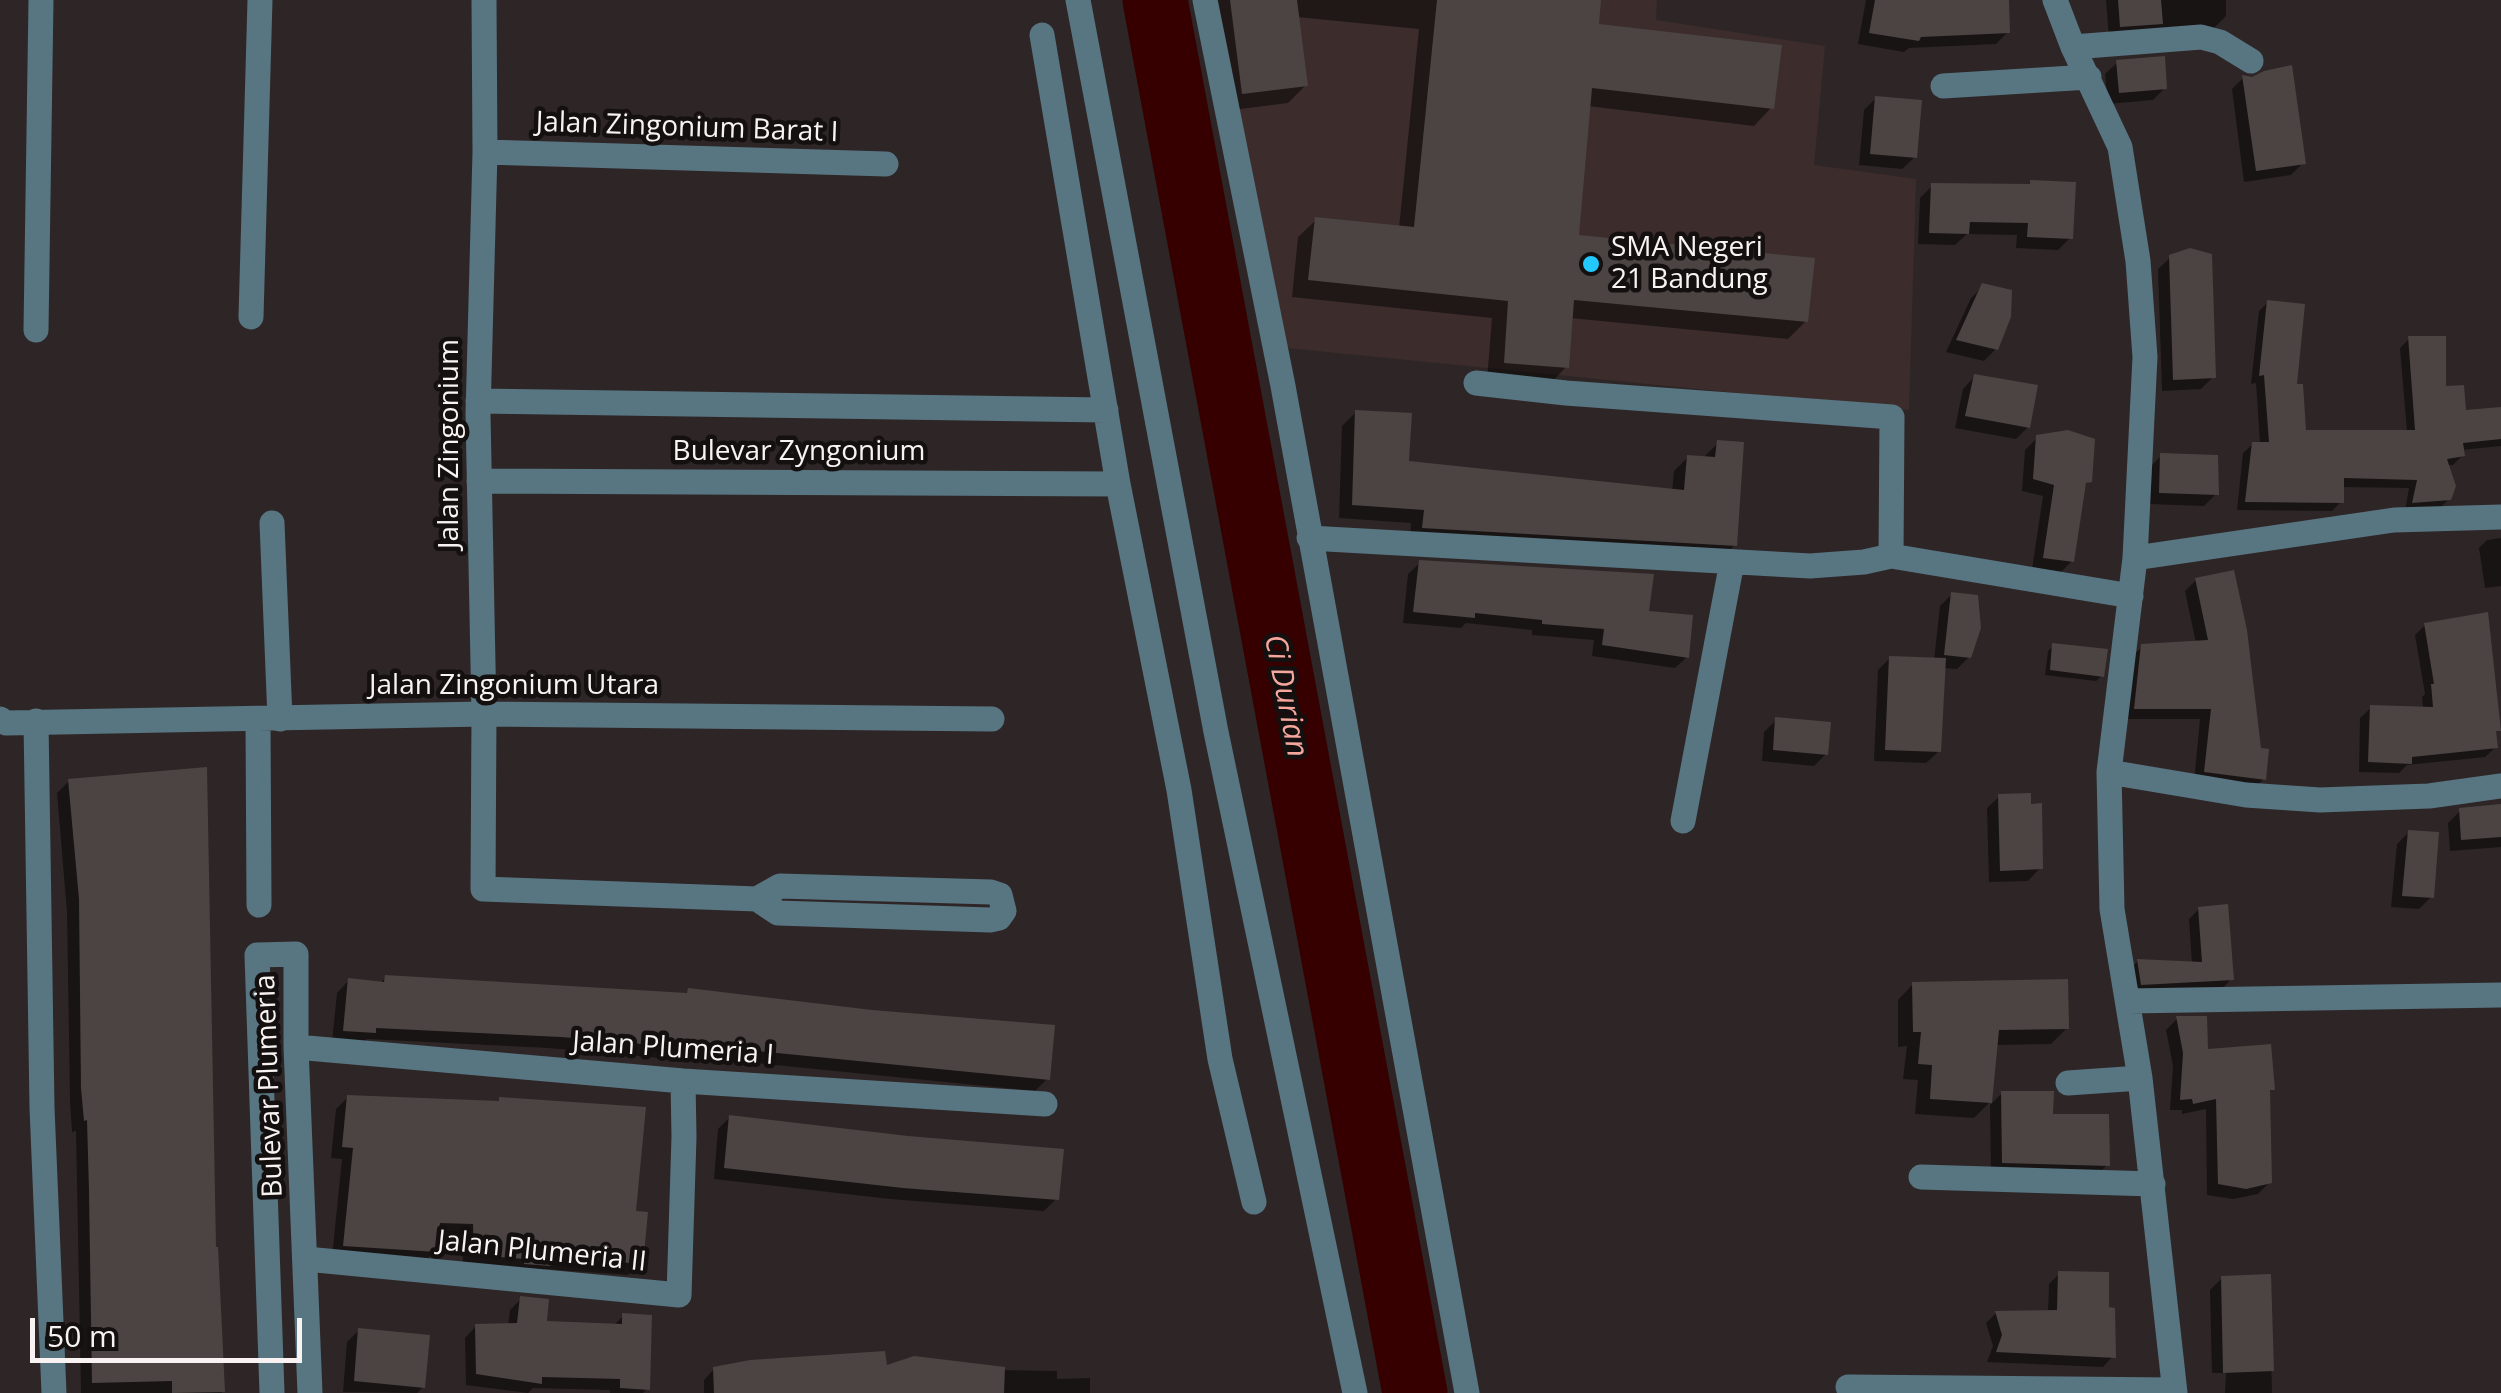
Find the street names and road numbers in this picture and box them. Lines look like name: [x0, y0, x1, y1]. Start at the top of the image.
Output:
street label: Jalan Zingonium Barat I: [535, 106, 839, 150]
street label: Jalan Zingonium: [433, 339, 467, 549]
street label: Bulevar Zyngonium: [673, 435, 925, 469]
street label: Jalan Zingonium Utara: [369, 669, 659, 703]
street label: Bulevar Plumeria: [249, 974, 291, 1198]
street label: Jalan Plumeria I: [571, 1025, 775, 1073]
street label: Jalan Plumeria II: [436, 1224, 648, 1280]

